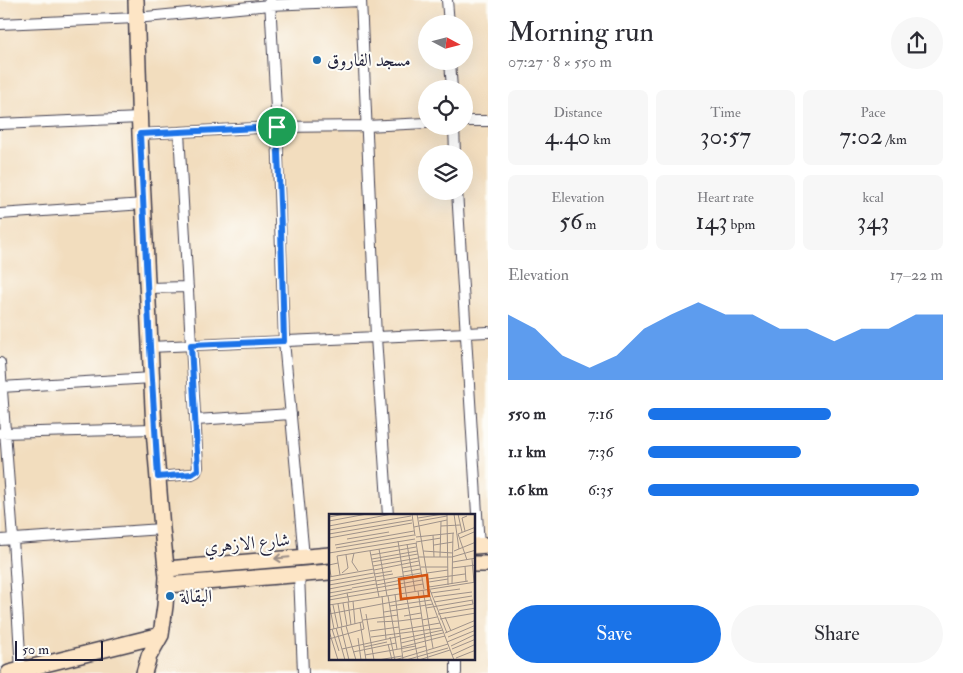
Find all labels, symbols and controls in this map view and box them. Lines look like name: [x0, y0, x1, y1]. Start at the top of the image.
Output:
north arrow: [418, 15, 472, 70]
map controls: [418, 15, 473, 200]
text: Morning run: [508, 15, 654, 50]
button: share: [891, 17, 943, 69]
place label: مسجد الفاروق: [327, 49, 411, 72]
text: 07:27 · 8 × 550 m: [508, 52, 612, 72]
marker: مسجد الفاروق: [311, 54, 323, 66]
button: locate: [418, 80, 473, 135]
text: Distance: [553, 104, 602, 121]
text: Time: [710, 104, 741, 121]
text: Pace: [861, 104, 886, 121]
pin: [256, 106, 298, 148]
icon: arrive: [263, 113, 291, 141]
text: 4.40: [545, 121, 590, 152]
text: 30:57: [700, 121, 751, 152]
text: 7:02: [840, 121, 883, 152]
text: km: [590, 131, 611, 148]
text: /km: [883, 131, 907, 148]
button: layers: [418, 145, 473, 200]
text: Elevation: [551, 189, 605, 206]
text: Heart rate: [697, 189, 754, 206]
text: kcal: [862, 189, 884, 206]
text: 56: [559, 206, 583, 237]
text: 143: [696, 206, 728, 237]
text: 343: [857, 206, 889, 237]
text: m: [583, 216, 596, 233]
text: bpm: [728, 216, 755, 233]
text: Elevation: [508, 265, 569, 285]
text: 17–22 m: [890, 265, 943, 285]
text: 550 m: [508, 404, 546, 424]
text: 7:16: [588, 404, 613, 424]
text: 1.1 km: [508, 442, 546, 462]
text: 7:36: [588, 442, 614, 462]
text: 1.6 km: [508, 480, 548, 500]
text: 6:35: [588, 480, 613, 500]
inset map: [329, 514, 476, 660]
street label: شارع الازهري: [203, 528, 291, 562]
one-way arrow: [274, 554, 290, 563]
place label: البقالة: [179, 585, 212, 608]
marker: البقالة: [164, 590, 176, 602]
button: Save: [508, 605, 721, 663]
button: Share: [731, 605, 943, 663]
scale bar: [15, 638, 102, 661]
text: 50 m: [22, 641, 49, 658]

